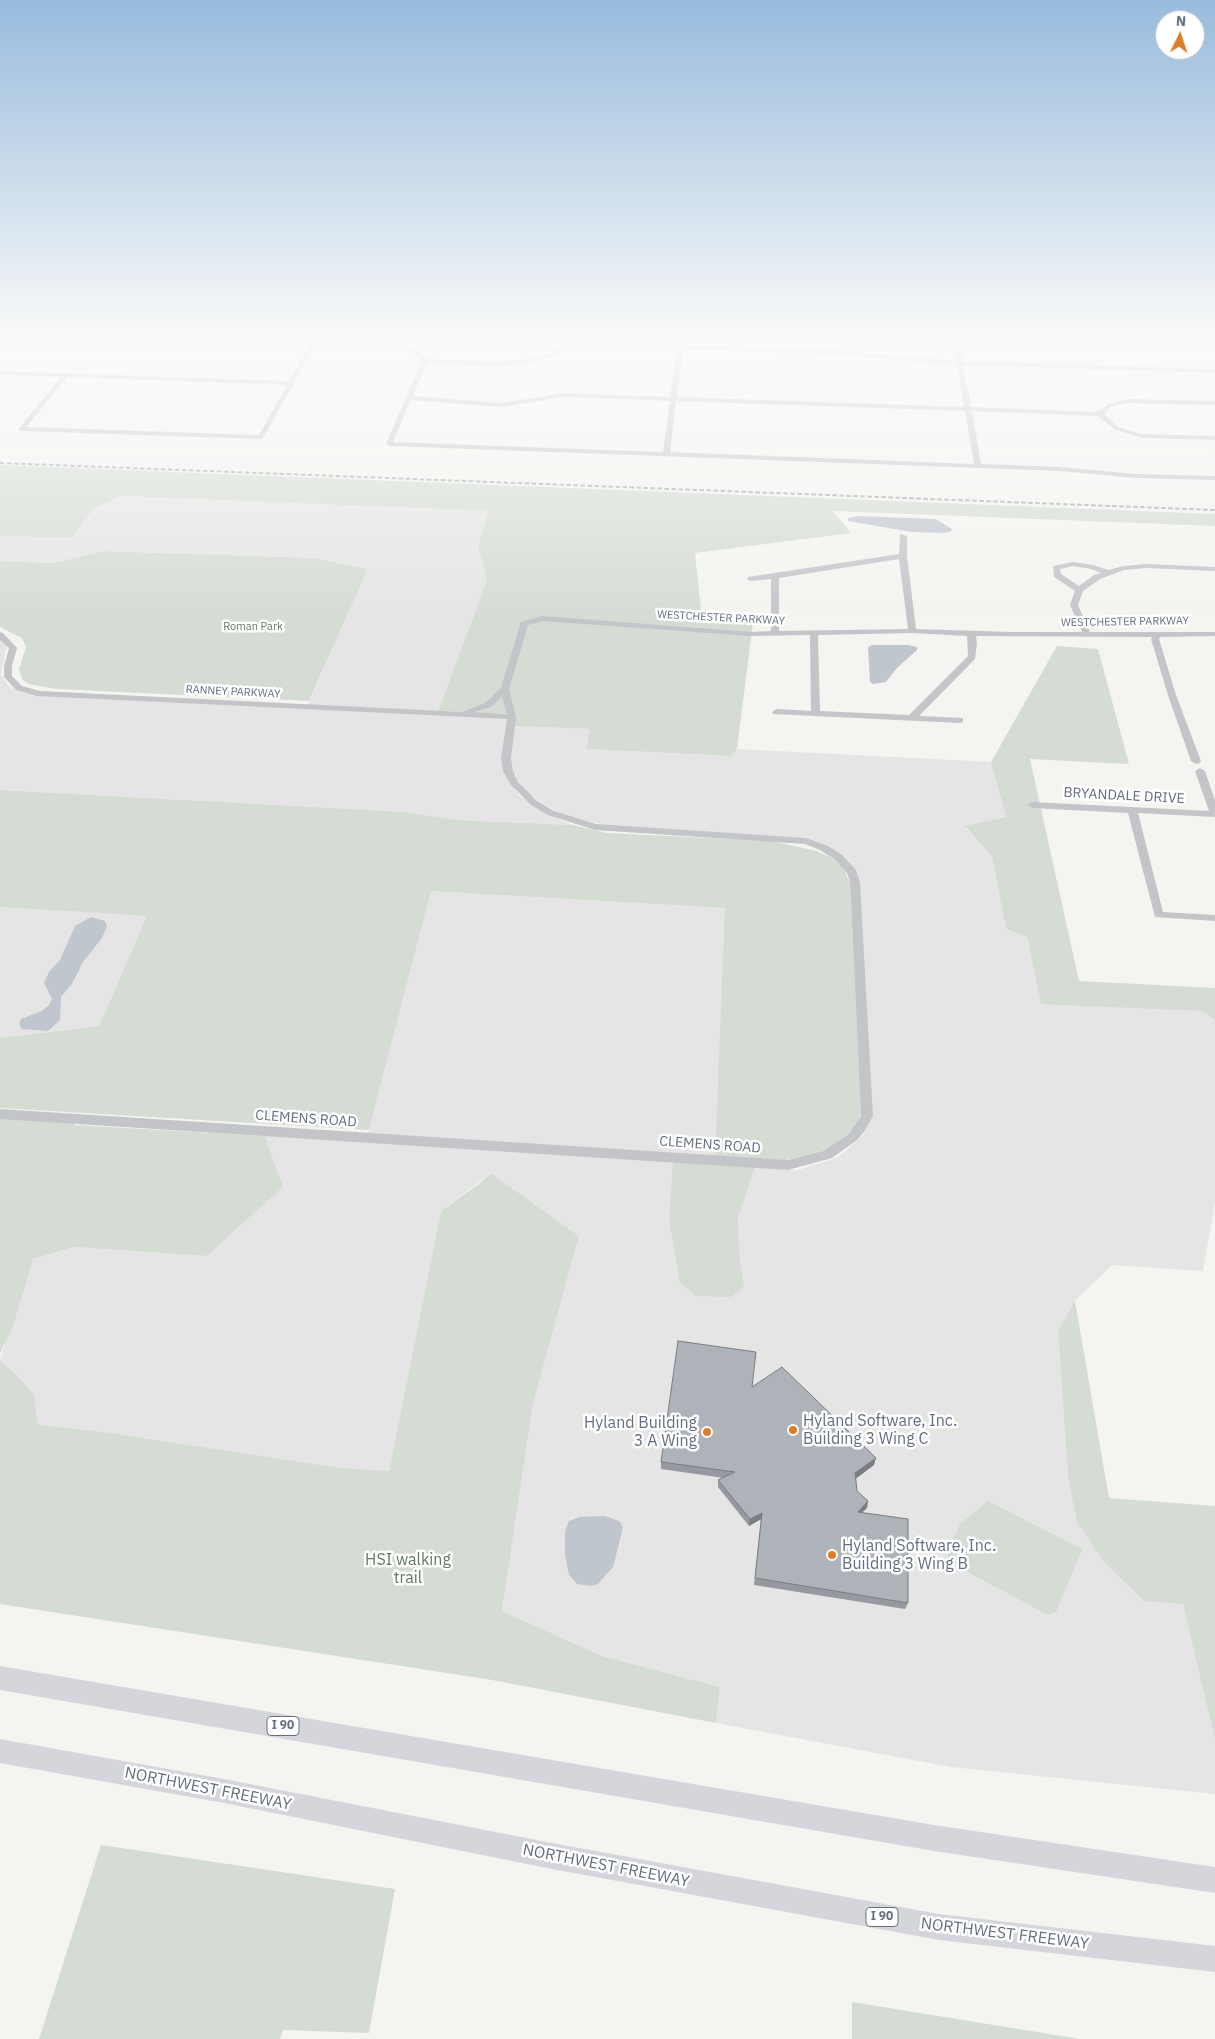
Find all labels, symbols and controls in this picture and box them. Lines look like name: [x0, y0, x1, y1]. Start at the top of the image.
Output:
north arrow: [1155, 10, 1205, 60]
text: N: [1175, 12, 1187, 30]
street label: WESTCHESTER PARKWAY: [657, 608, 785, 628]
street label: WESTCHESTER PARKWAY: [1061, 614, 1189, 630]
park label: Roman Park: [223, 620, 283, 634]
street label: RANNEY PARKWAY: [185, 683, 281, 701]
street label: BRYANDALE DRIVE: [1063, 784, 1185, 808]
street label: CLEMENS ROAD: [255, 1107, 357, 1131]
street label: CLEMENS ROAD: [659, 1133, 761, 1157]
place label: Hyland Software, Inc. Building 3 Wing C: [803, 1411, 957, 1449]
place label: Hyland Building 3 A Wing: [584, 1413, 697, 1451]
marker: Hyland Software, Inc. Building 3 Wing C: [787, 1424, 799, 1436]
marker: Hyland Building 3 A Wing: [701, 1426, 713, 1438]
place label: Hyland Software, Inc. Building 3 Wing B: [842, 1536, 996, 1574]
marker: Hyland Software, Inc. Building 3 Wing B: [826, 1549, 838, 1561]
park label: HSI walking trail: [365, 1550, 451, 1588]
road number: I 90: [267, 1716, 299, 1735]
street label: NORTHWEST FREEWAY: [123, 1763, 293, 1815]
street label: NORTHWEST FREEWAY: [521, 1840, 691, 1892]
road number: I 90: [866, 1908, 898, 1926]
street label: NORTHWEST FREEWAY: [920, 1914, 1090, 1954]

